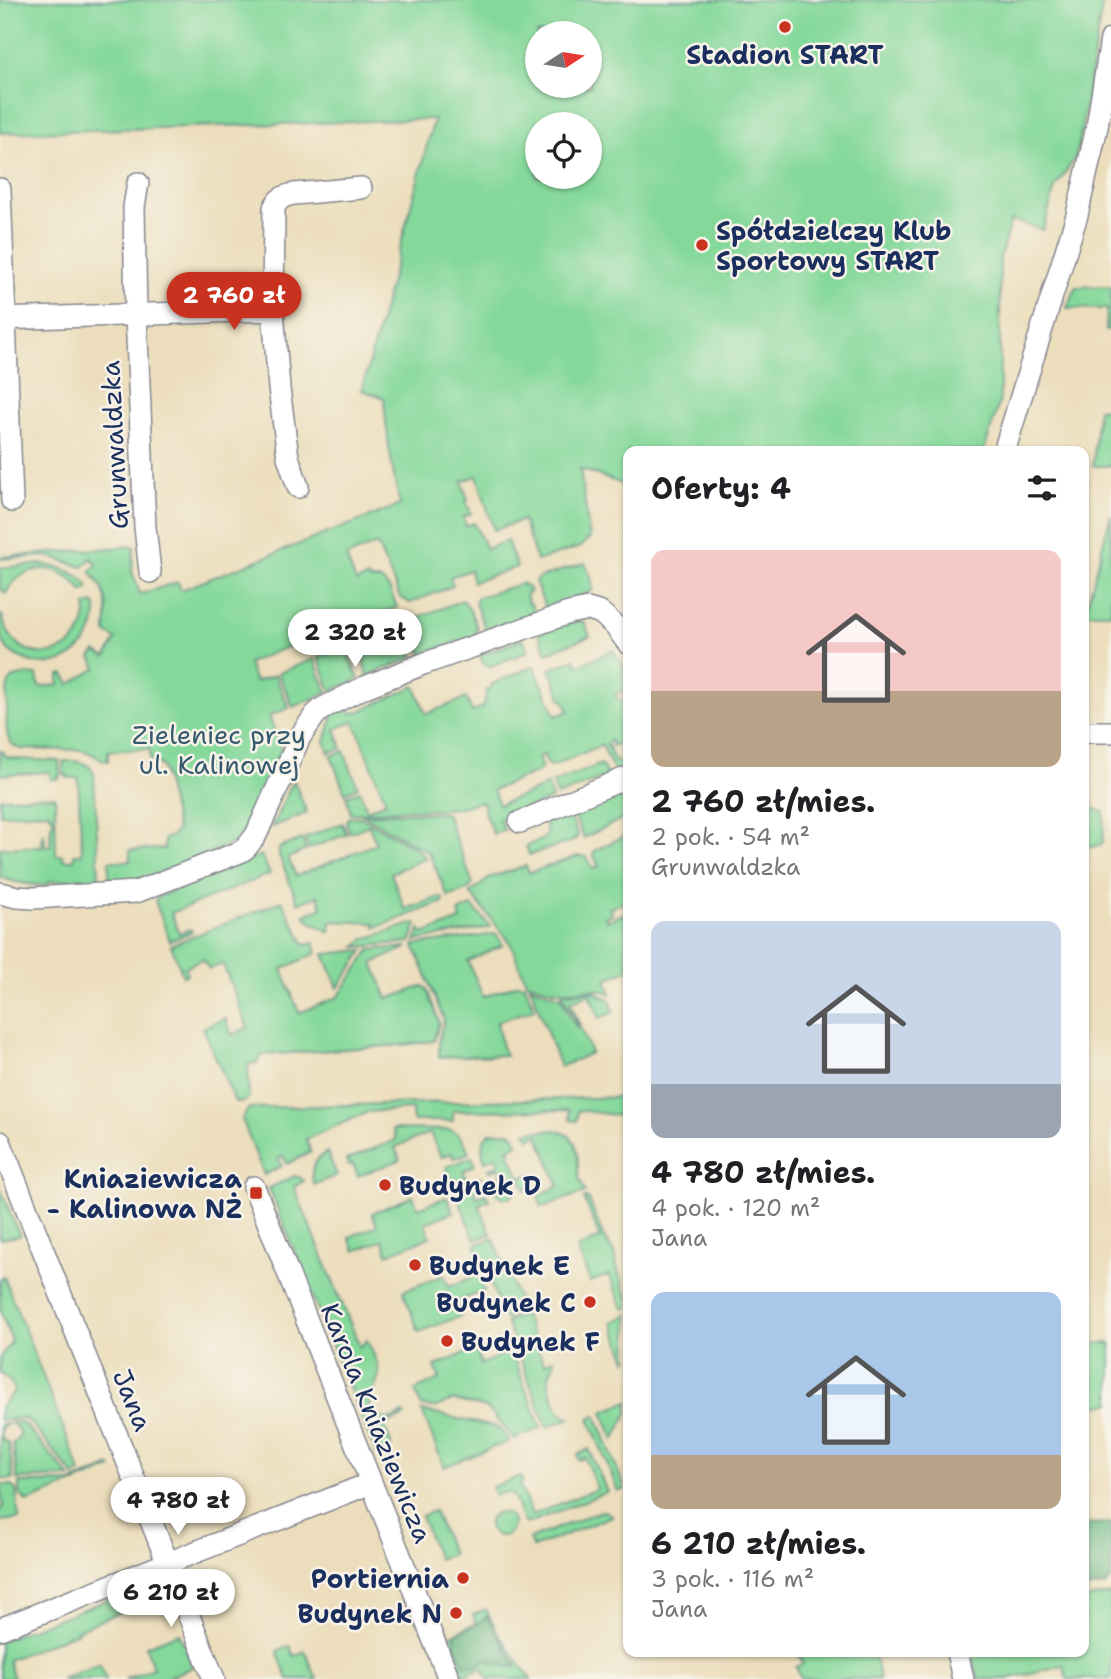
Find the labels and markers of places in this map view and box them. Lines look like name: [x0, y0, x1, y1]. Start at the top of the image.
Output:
marker: Stadion START: [777, 19, 793, 35]
place label: Stadion START: [686, 37, 884, 72]
place label: Spółdzielczy Klub Sportowy START: [716, 213, 951, 278]
marker: Spółdzielczy Klub Sportowy START: [694, 237, 710, 253]
pin: 2 760 zł: [162, 272, 306, 332]
pin: 2 320 zł: [283, 610, 427, 669]
place label: Kniaziewicza - Kalinowa NŻ: [47, 1161, 242, 1226]
place label: Budynek D: [399, 1168, 541, 1203]
marker: Budynek D: [377, 1177, 393, 1193]
marker: Kniaziewicza - Kalinowa NŻ: [248, 1185, 264, 1201]
place label: Budynek E: [429, 1248, 570, 1283]
marker: Budynek E: [407, 1257, 423, 1273]
place label: Budynek C: [436, 1285, 576, 1320]
marker: Budynek C: [582, 1294, 598, 1310]
place label: Budynek F: [461, 1324, 600, 1359]
marker: Budynek F: [439, 1333, 455, 1349]
pin: 4 780 zł: [106, 1478, 250, 1537]
place label: Portiernia: [311, 1561, 449, 1596]
pin: 6 210 zł: [99, 1570, 243, 1629]
marker: Portiernia: [455, 1570, 471, 1586]
place label: Budynek N: [298, 1596, 442, 1631]
marker: Budynek N: [448, 1605, 464, 1621]

